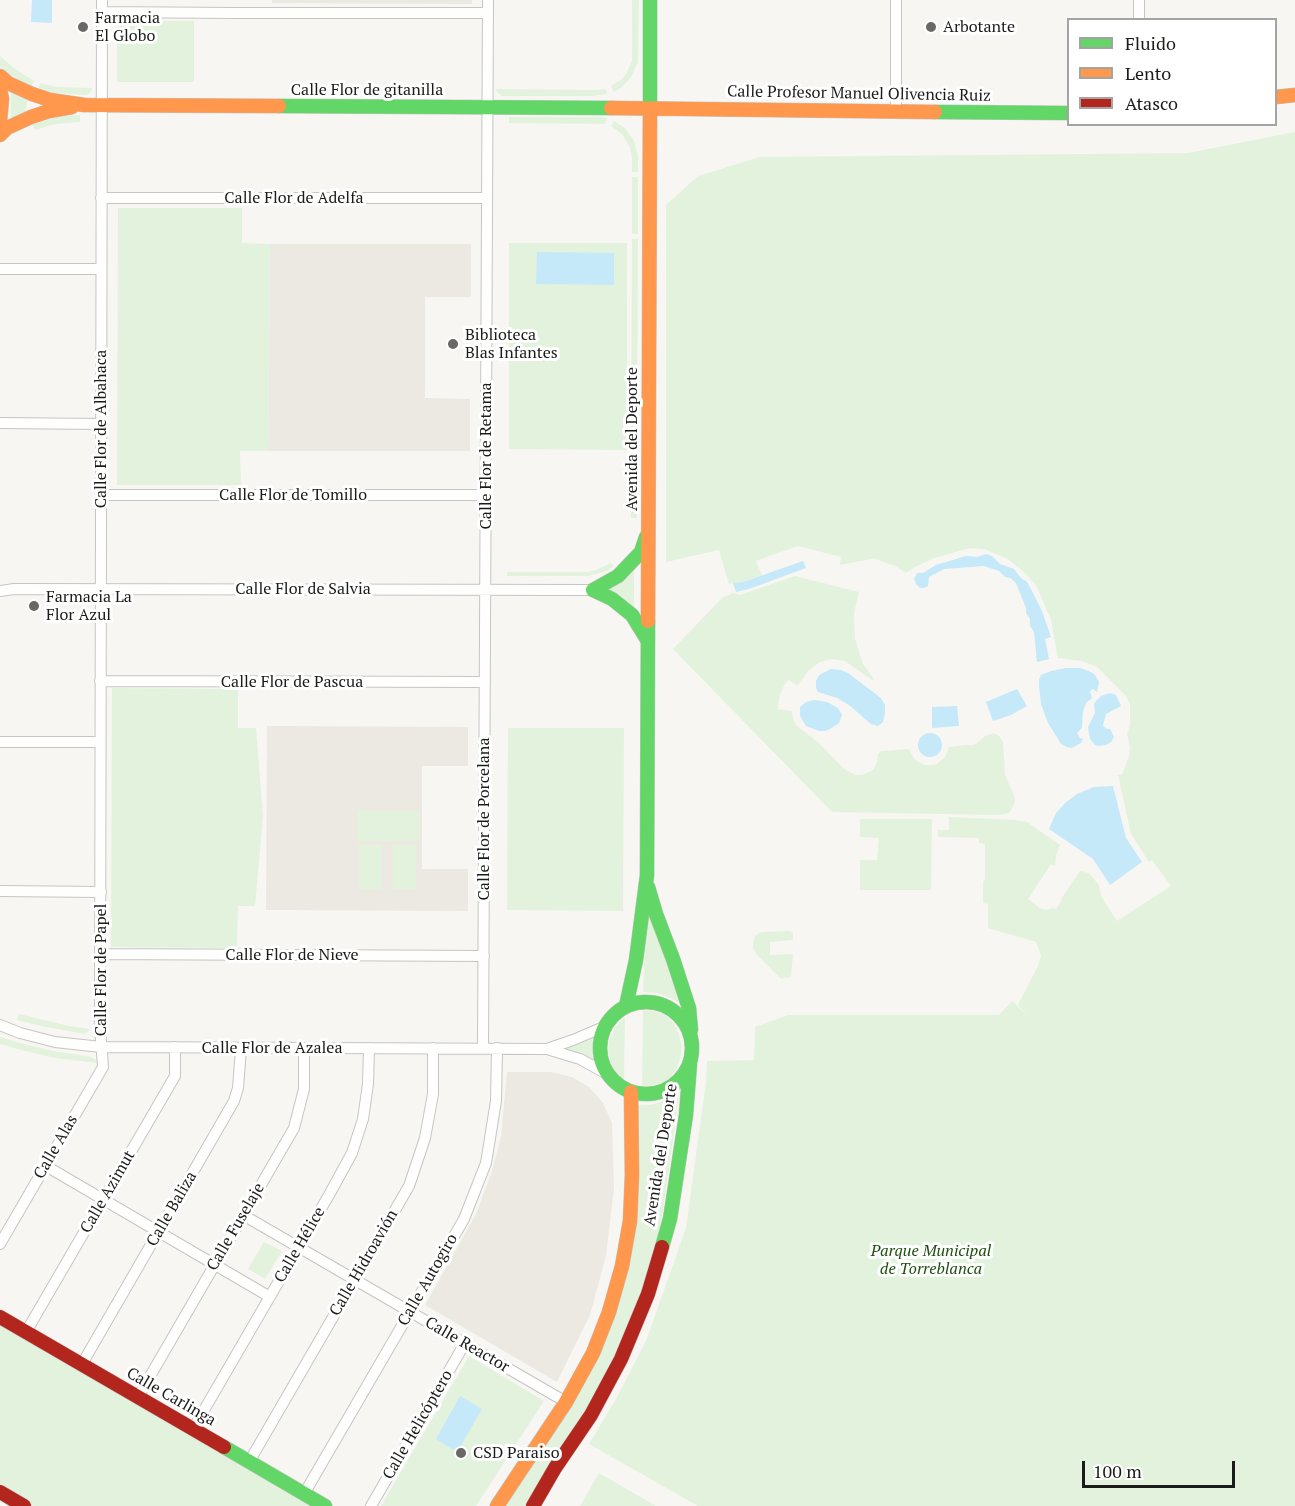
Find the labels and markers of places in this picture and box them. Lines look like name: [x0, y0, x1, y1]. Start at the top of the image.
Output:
place label: Farmacia El Globo: [95, 8, 160, 46]
place label: Arbotante: [943, 17, 1015, 37]
marker: Farmacia El Globo: [76, 20, 90, 34]
marker: Arbotante: [924, 20, 938, 34]
place label: Biblioteca Blas Infantes: [465, 325, 558, 363]
marker: Biblioteca Blas Infantes: [446, 337, 460, 351]
place label: Farmacia La Flor Azul: [46, 587, 132, 625]
marker: Farmacia La Flor Azul: [27, 599, 41, 613]
place label: CSD Paraiso: [473, 1443, 560, 1463]
marker: CSD Paraiso: [454, 1446, 468, 1460]

